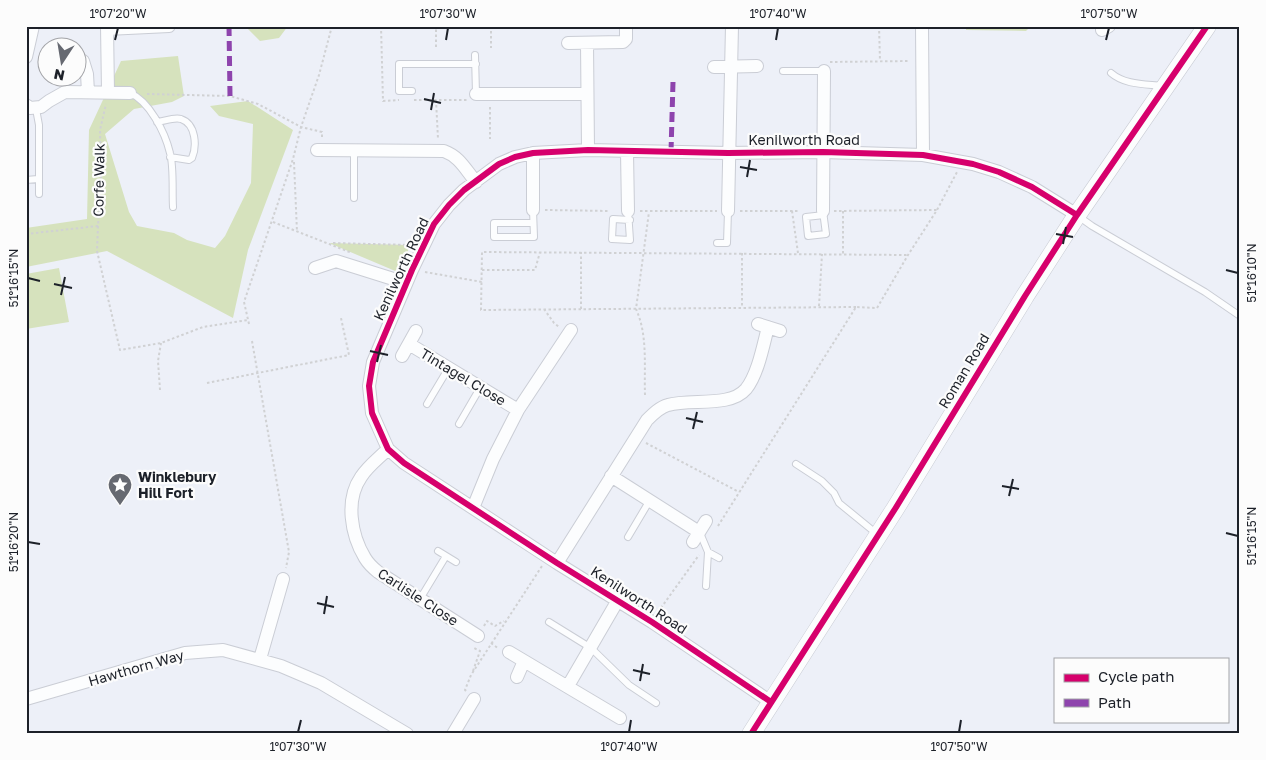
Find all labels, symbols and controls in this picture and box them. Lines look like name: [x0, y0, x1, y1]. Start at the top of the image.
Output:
text: 1°07'20"W: [90, 6, 147, 21]
text: 1°07'30"W: [420, 6, 477, 21]
text: 1°07'40"W: [749, 6, 807, 21]
text: 1°07'50"W: [1081, 6, 1138, 21]
north arrow: [38, 38, 88, 88]
text: N: [52, 66, 66, 85]
street label: Kenilworth Road: [748, 131, 860, 148]
street label: Corfe Walk: [89, 143, 108, 217]
street label: Kenilworth Road: [369, 215, 432, 323]
text: 51°16'10"N: [1244, 243, 1259, 303]
text: 51°16'15"N: [6, 249, 21, 307]
street label: Roman Road: [935, 330, 993, 411]
street label: Tintagel Close: [417, 344, 509, 409]
place label: Winklebury Hill Fort: [138, 468, 217, 501]
place icon: Winklebury Hill Fort: [107, 472, 133, 506]
text: 51°16'15"N: [1244, 507, 1259, 565]
text: 51°16'20"N: [6, 512, 21, 572]
street label: Kenilworth Road: [588, 562, 691, 637]
street label: Carlisle Close: [375, 564, 462, 629]
street label: Hawthorn Way: [86, 646, 186, 689]
legend: [1054, 658, 1228, 722]
text: Cycle path: [1098, 667, 1174, 685]
text: Path: [1098, 693, 1131, 711]
text: 1°07'30"W: [270, 739, 327, 754]
text: 1°07'40"W: [600, 739, 658, 754]
text: 1°07'50"W: [931, 739, 988, 754]

